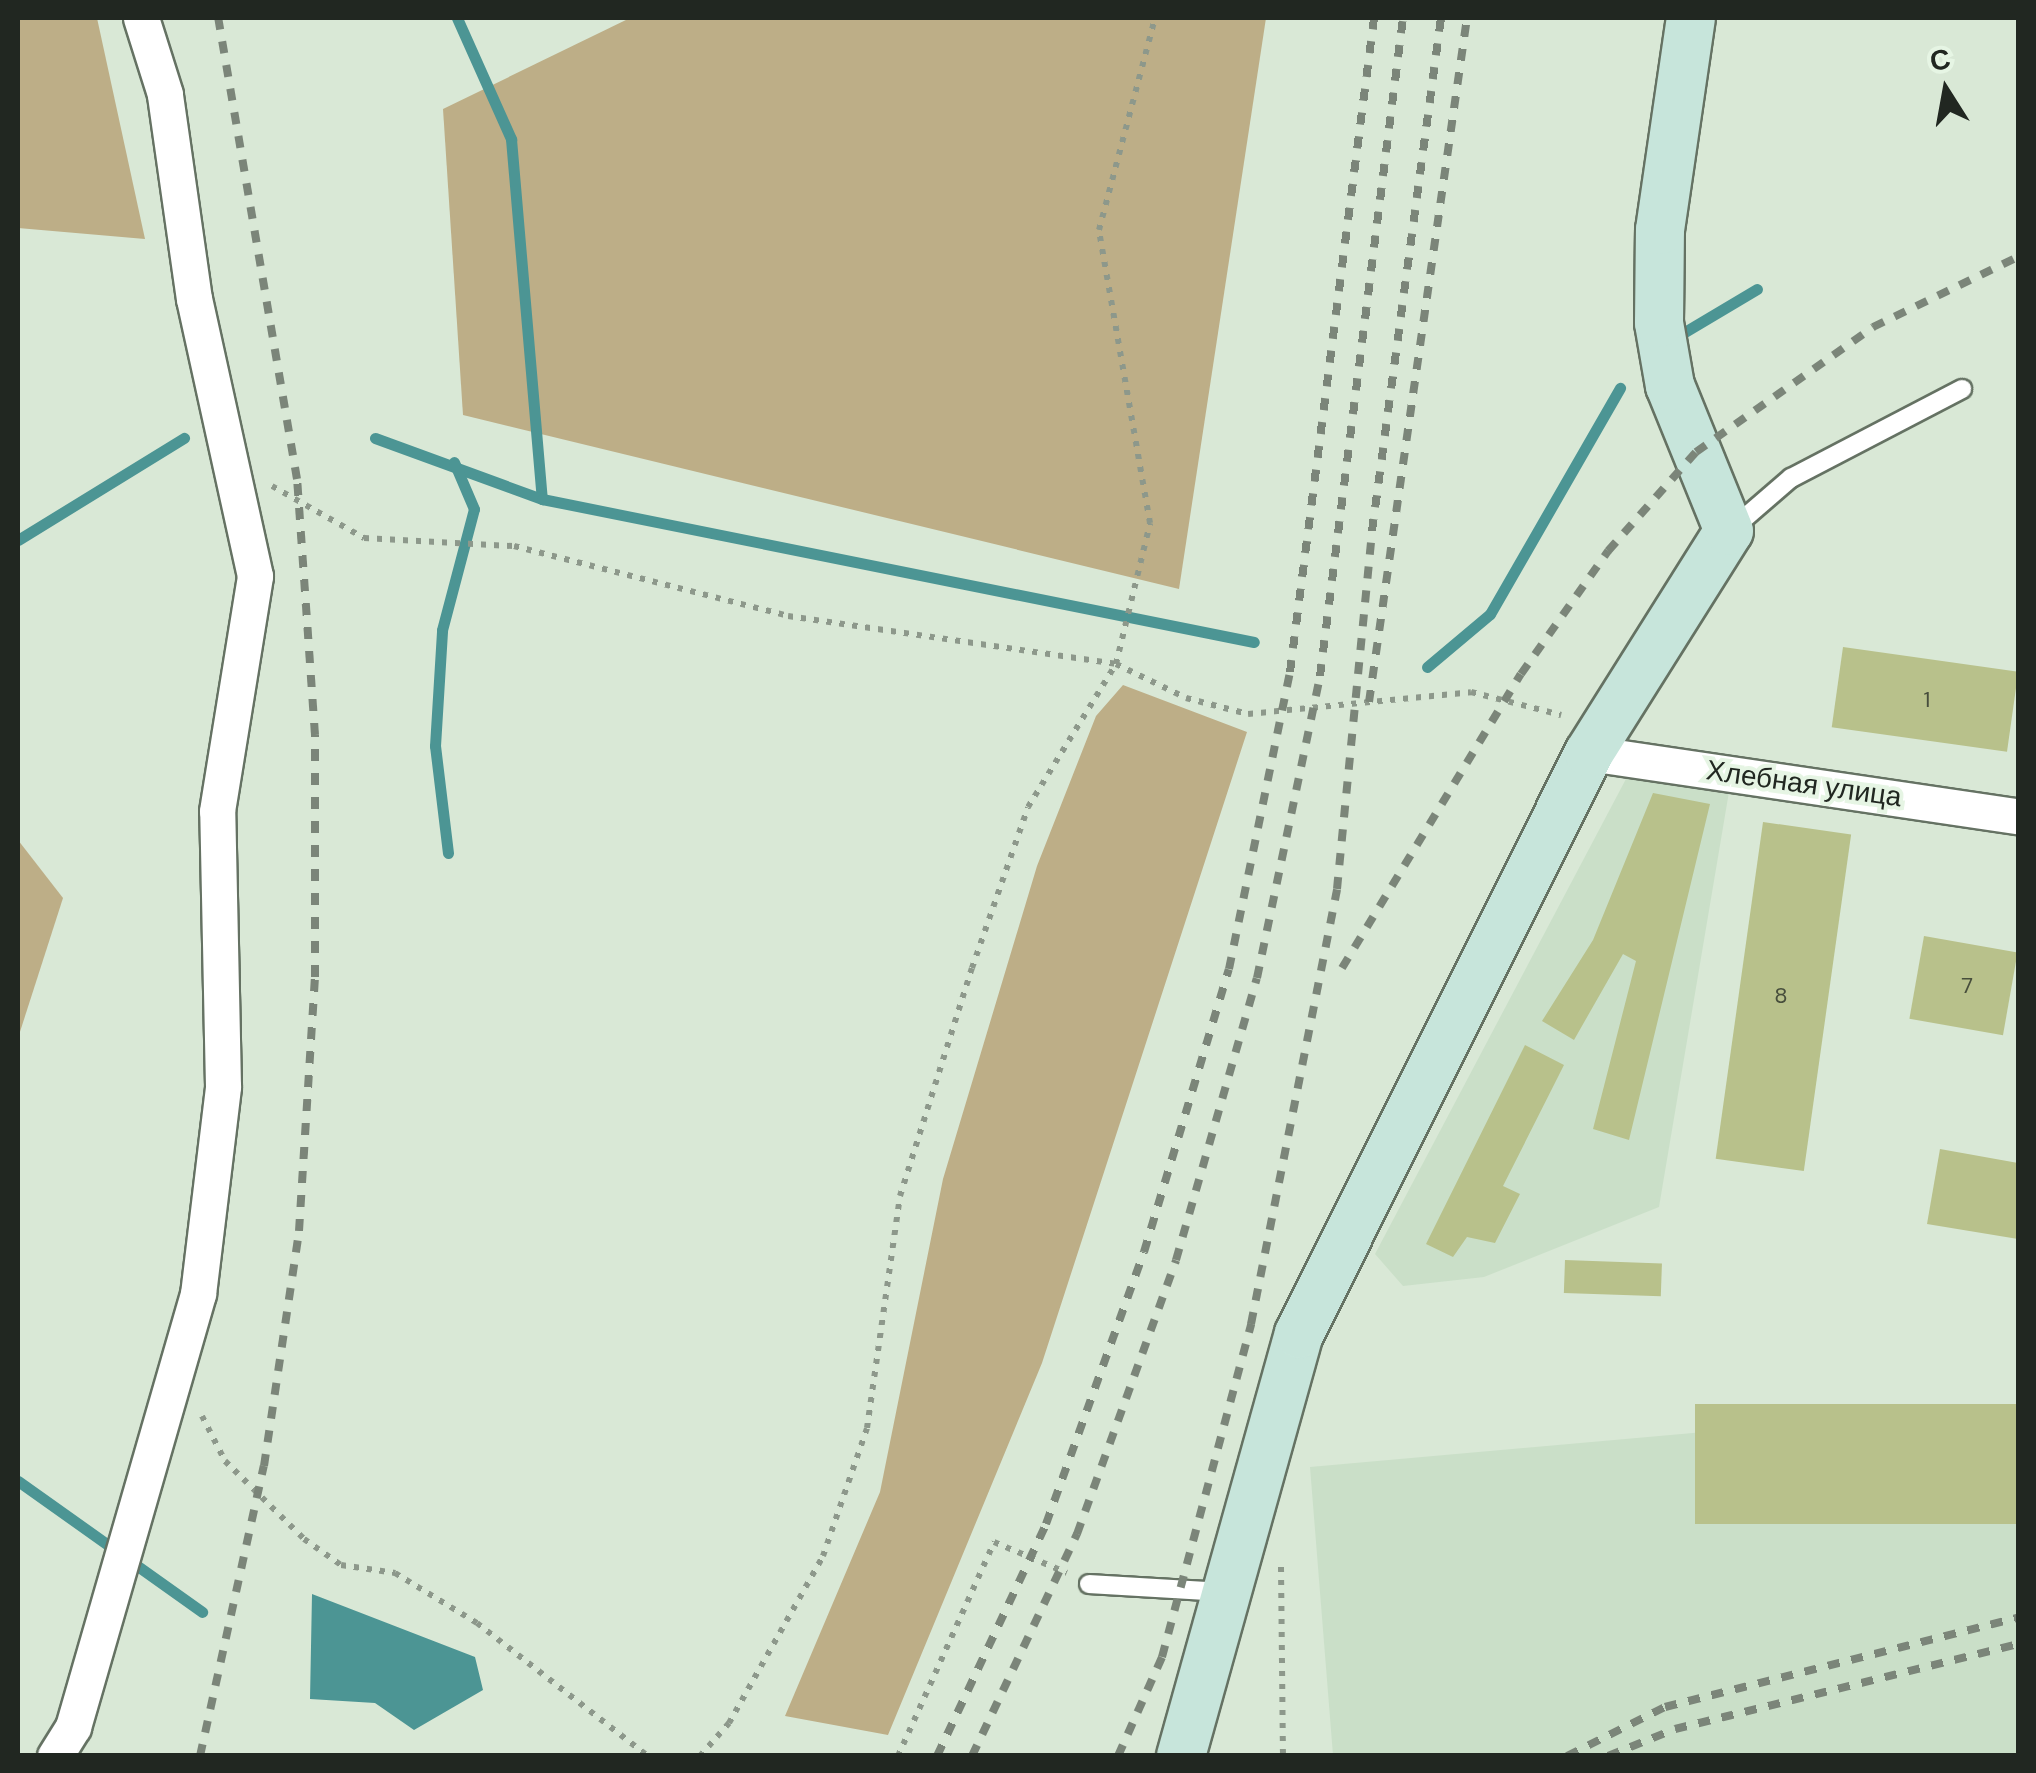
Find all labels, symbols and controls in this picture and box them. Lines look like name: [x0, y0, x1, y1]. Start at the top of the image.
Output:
north arrow: [1896, 40, 1996, 140]
text: С: [1927, 40, 1954, 80]
house number: 1: [1924, 687, 1930, 713]
street label: Хлебная улица: [1704, 754, 1904, 814]
house number: 7: [1961, 973, 1973, 999]
house number: 8: [1774, 983, 1788, 1009]

